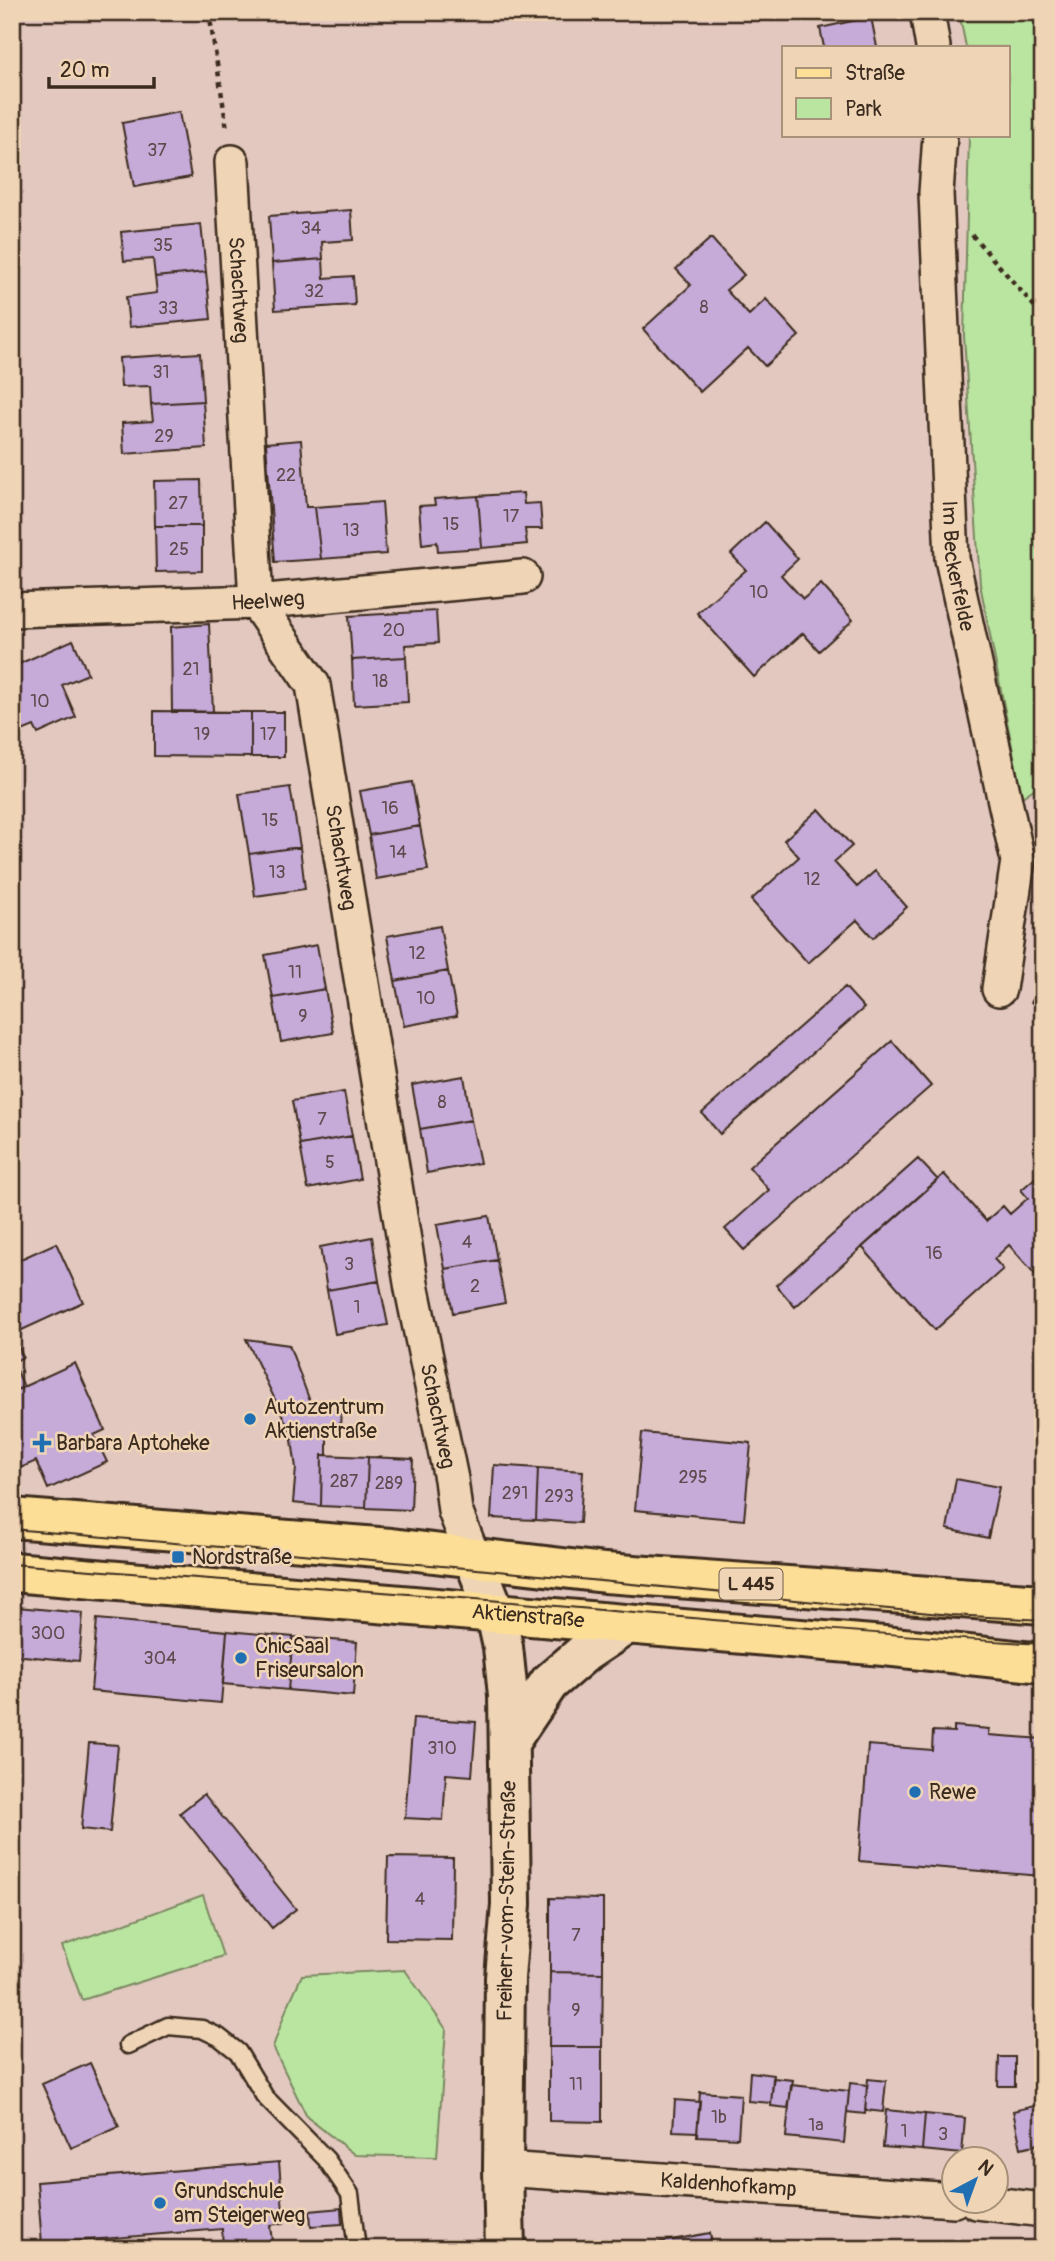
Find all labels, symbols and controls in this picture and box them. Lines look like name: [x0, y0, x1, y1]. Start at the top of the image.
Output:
scale bar: [49, 46, 154, 90]
legend: [782, 46, 1010, 136]
text: 20 m: [60, 57, 109, 84]
text: Straße: [845, 60, 905, 87]
text: Park: [845, 96, 882, 123]
house number: 37: [147, 139, 167, 162]
house number: 34: [301, 217, 322, 240]
house number: 35: [153, 234, 173, 257]
street label: Schachtweg: [223, 236, 255, 344]
house number: 32: [304, 280, 324, 303]
house number: 8: [699, 296, 709, 319]
house number: 33: [158, 297, 178, 320]
house number: 31: [152, 361, 170, 384]
house number: 29: [154, 425, 174, 448]
house number: 22: [276, 464, 296, 487]
house number: 27: [168, 492, 188, 515]
street label: Im Beckerfelde: [936, 500, 981, 634]
house number: 17: [503, 505, 520, 528]
house number: 15: [443, 513, 459, 536]
house number: 13: [342, 519, 360, 542]
house number: 25: [169, 538, 189, 561]
house number: 10: [749, 581, 769, 604]
street label: Heelweg: [231, 584, 306, 616]
house number: 20: [383, 619, 405, 642]
house number: 21: [182, 658, 200, 681]
house number: 18: [372, 670, 388, 693]
house number: 10: [30, 690, 50, 713]
house number: 19: [194, 723, 210, 746]
house number: 17: [260, 723, 277, 746]
house number: 16: [381, 797, 399, 820]
street label: Schachtweg: [319, 803, 363, 912]
house number: 15: [262, 809, 278, 832]
house number: 14: [389, 841, 407, 864]
house number: 13: [268, 861, 286, 884]
house number: 12: [803, 868, 821, 891]
house number: 12: [408, 942, 426, 965]
house number: 11: [288, 961, 302, 984]
house number: 10: [416, 987, 436, 1010]
house number: 9: [298, 1005, 308, 1028]
house number: 8: [437, 1091, 447, 1114]
house number: 7: [317, 1108, 327, 1131]
house number: 5: [325, 1151, 335, 1174]
house number: 4: [462, 1231, 473, 1254]
house number: 16: [925, 1242, 943, 1265]
house number: 3: [344, 1253, 354, 1276]
house number: 2: [470, 1275, 480, 1298]
house number: 1: [353, 1296, 361, 1319]
street label: Schachtweg: [414, 1361, 462, 1471]
place label: Autozentrum Aktienstraße: [264, 1394, 384, 1445]
marker: Autozentrum Aktienstraße: [242, 1411, 258, 1427]
place label: Barbara Aptoheke: [56, 1430, 210, 1457]
marker: Barbara Aptoheke: [34, 1435, 50, 1451]
house number: 295: [678, 1466, 708, 1489]
house number: 287: [330, 1470, 359, 1493]
house number: 289: [375, 1472, 403, 1495]
house number: 291: [502, 1482, 528, 1505]
house number: 293: [544, 1485, 574, 1508]
place label: Nordstraße: [192, 1544, 292, 1571]
marker: Nordstraße: [170, 1549, 186, 1565]
road number: L 445: [720, 1568, 782, 1600]
street label: Aktienstraße: [471, 1598, 586, 1634]
house number: 300: [31, 1622, 65, 1645]
place label: ChicSaal Friseursalon: [255, 1633, 364, 1684]
house number: 304: [144, 1647, 177, 1670]
marker: ChicSaal Friseursalon: [233, 1650, 249, 1666]
house number: 310: [427, 1737, 457, 1760]
place label: Rewe: [929, 1779, 977, 1806]
street label: Freiherr-vom-Stein-Straße: [491, 1780, 523, 2022]
marker: Rewe: [907, 1784, 923, 1800]
house number: 4: [415, 1888, 426, 1911]
house number: 7: [571, 1924, 581, 1947]
house number: 9: [571, 1999, 581, 2022]
house number: 11: [569, 2073, 583, 2096]
house number: 1b: [711, 2106, 727, 2129]
house number: 1a: [808, 2114, 824, 2137]
house number: 1: [900, 2120, 908, 2143]
house number: 3: [938, 2123, 948, 2146]
north arrow: [940, 2146, 1010, 2216]
text: N: [973, 2155, 998, 2181]
street label: Kaldenhofkamp: [659, 2166, 798, 2203]
place label: Grundschule am Steigerweg: [174, 2178, 305, 2229]
marker: Grundschule am Steigerweg: [152, 2195, 168, 2211]

